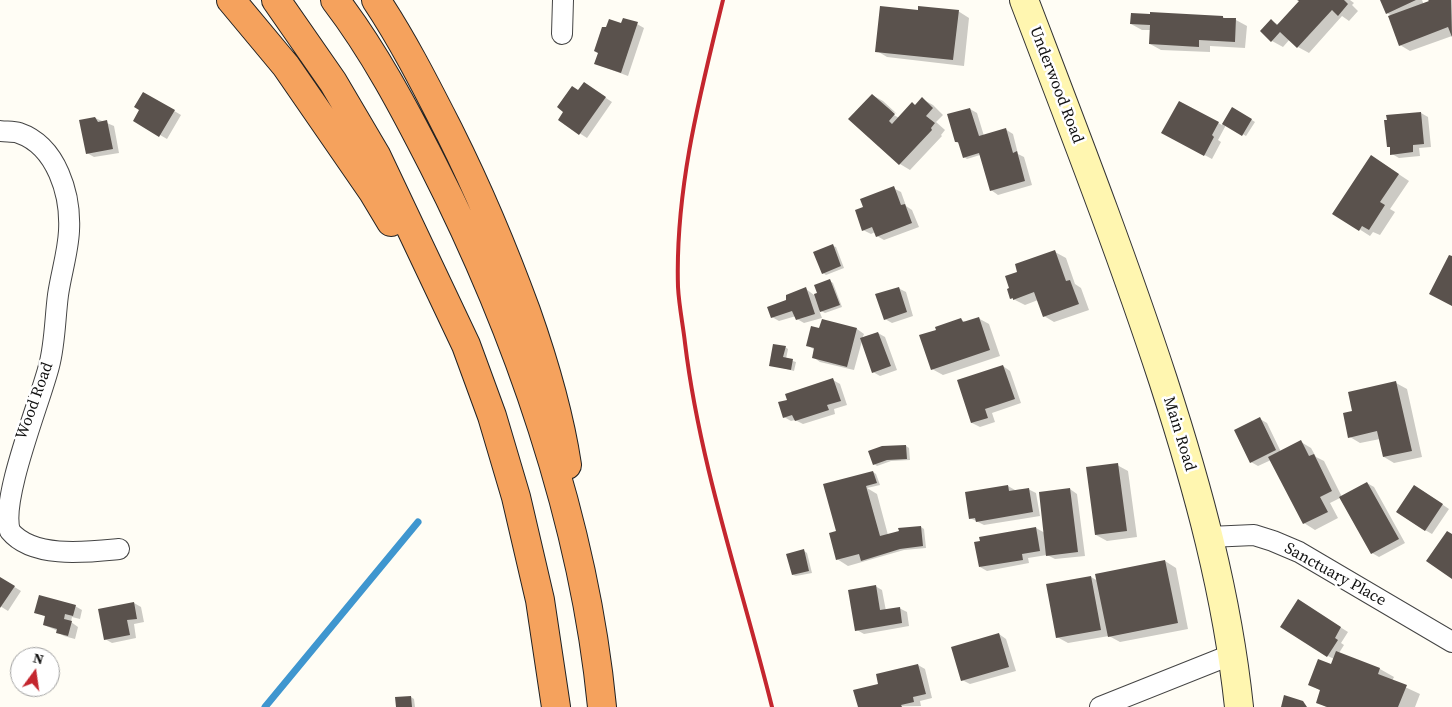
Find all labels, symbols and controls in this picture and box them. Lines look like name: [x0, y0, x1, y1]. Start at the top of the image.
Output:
street label: Underwood Road: [1025, 24, 1087, 146]
street label: Wood Road: [12, 360, 58, 442]
street label: Main Road: [1159, 395, 1199, 473]
street label: Sanctuary Place: [1281, 539, 1389, 611]
north arrow: [10, 647, 60, 697]
text: N: [31, 647, 46, 669]

